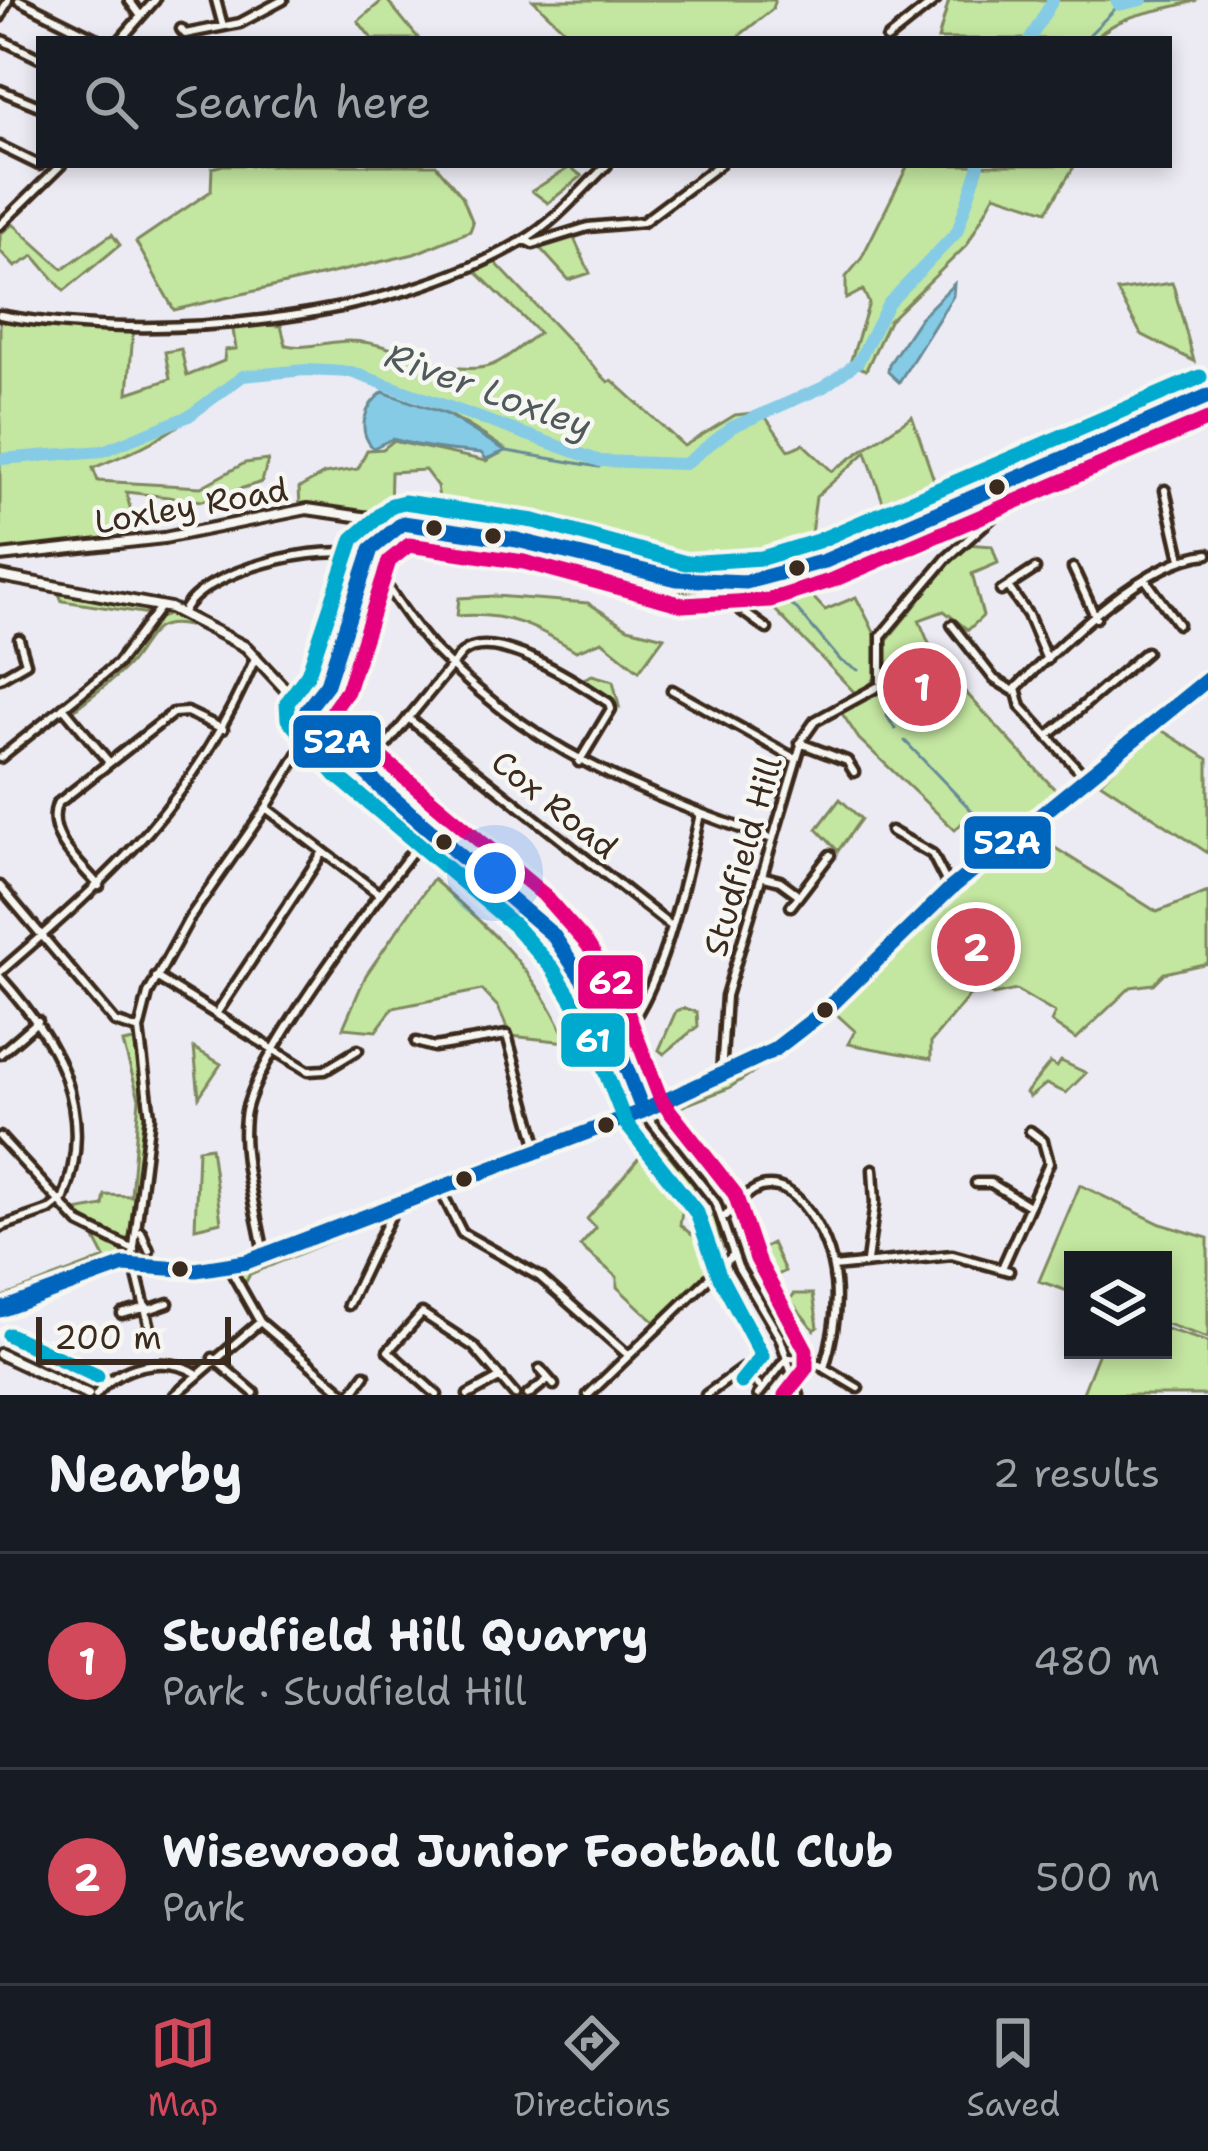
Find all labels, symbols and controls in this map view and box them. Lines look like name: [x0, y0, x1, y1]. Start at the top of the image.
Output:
search box: [36, 36, 1172, 168]
icon: search: [78, 69, 144, 135]
text: Search here: [174, 72, 431, 132]
water label: River Loxley: [379, 330, 599, 451]
street label: Loxley Road: [91, 466, 291, 545]
unlabelled marker: [986, 476, 1008, 498]
unlabelled marker: [423, 517, 445, 539]
unlabelled marker: [482, 525, 504, 547]
unlabelled marker: [786, 557, 808, 579]
pin: 1: [883, 642, 961, 732]
line badge: 52A: [291, 713, 383, 770]
text: 52A: [303, 719, 371, 764]
street label: Cox Road: [482, 740, 627, 869]
street label: Studfield Hill: [692, 751, 792, 961]
line badge: 52A: [962, 814, 1053, 871]
text: 52A: [973, 820, 1041, 865]
unlabelled marker: [433, 831, 455, 853]
your location: [465, 843, 525, 903]
pin: 2: [937, 902, 1015, 992]
line badge: 62: [576, 953, 645, 1011]
text: 62: [588, 960, 634, 1005]
unlabelled marker: [814, 999, 836, 1021]
line badge: 61: [559, 1011, 627, 1069]
text: 61: [575, 1018, 611, 1063]
unlabelled marker: [595, 1114, 617, 1136]
unlabelled marker: [453, 1168, 475, 1190]
map controls: [1064, 1251, 1172, 1359]
button: layers: [1064, 1251, 1172, 1359]
unlabelled marker: [169, 1258, 191, 1280]
scale bar: [36, 1311, 231, 1364]
text: 200 m: [54, 1315, 162, 1360]
text: Nearby: [48, 1439, 243, 1507]
text: 2 results: [993, 1447, 1160, 1499]
text: Studfield Hill Quarry: [162, 1605, 648, 1665]
text: 1: [78, 1635, 96, 1687]
text: 480 m: [1033, 1635, 1160, 1687]
text: Park · Studfield Hill: [162, 1665, 526, 1717]
text: Wisewood Junior Football Club: [162, 1821, 894, 1881]
text: 2: [73, 1851, 101, 1903]
text: 500 m: [1035, 1851, 1160, 1903]
text: Park: [162, 1881, 246, 1933]
tab: Map: [148, 2010, 218, 2127]
tab: Directions: [514, 2010, 671, 2127]
tab: Saved: [967, 2010, 1060, 2127]

